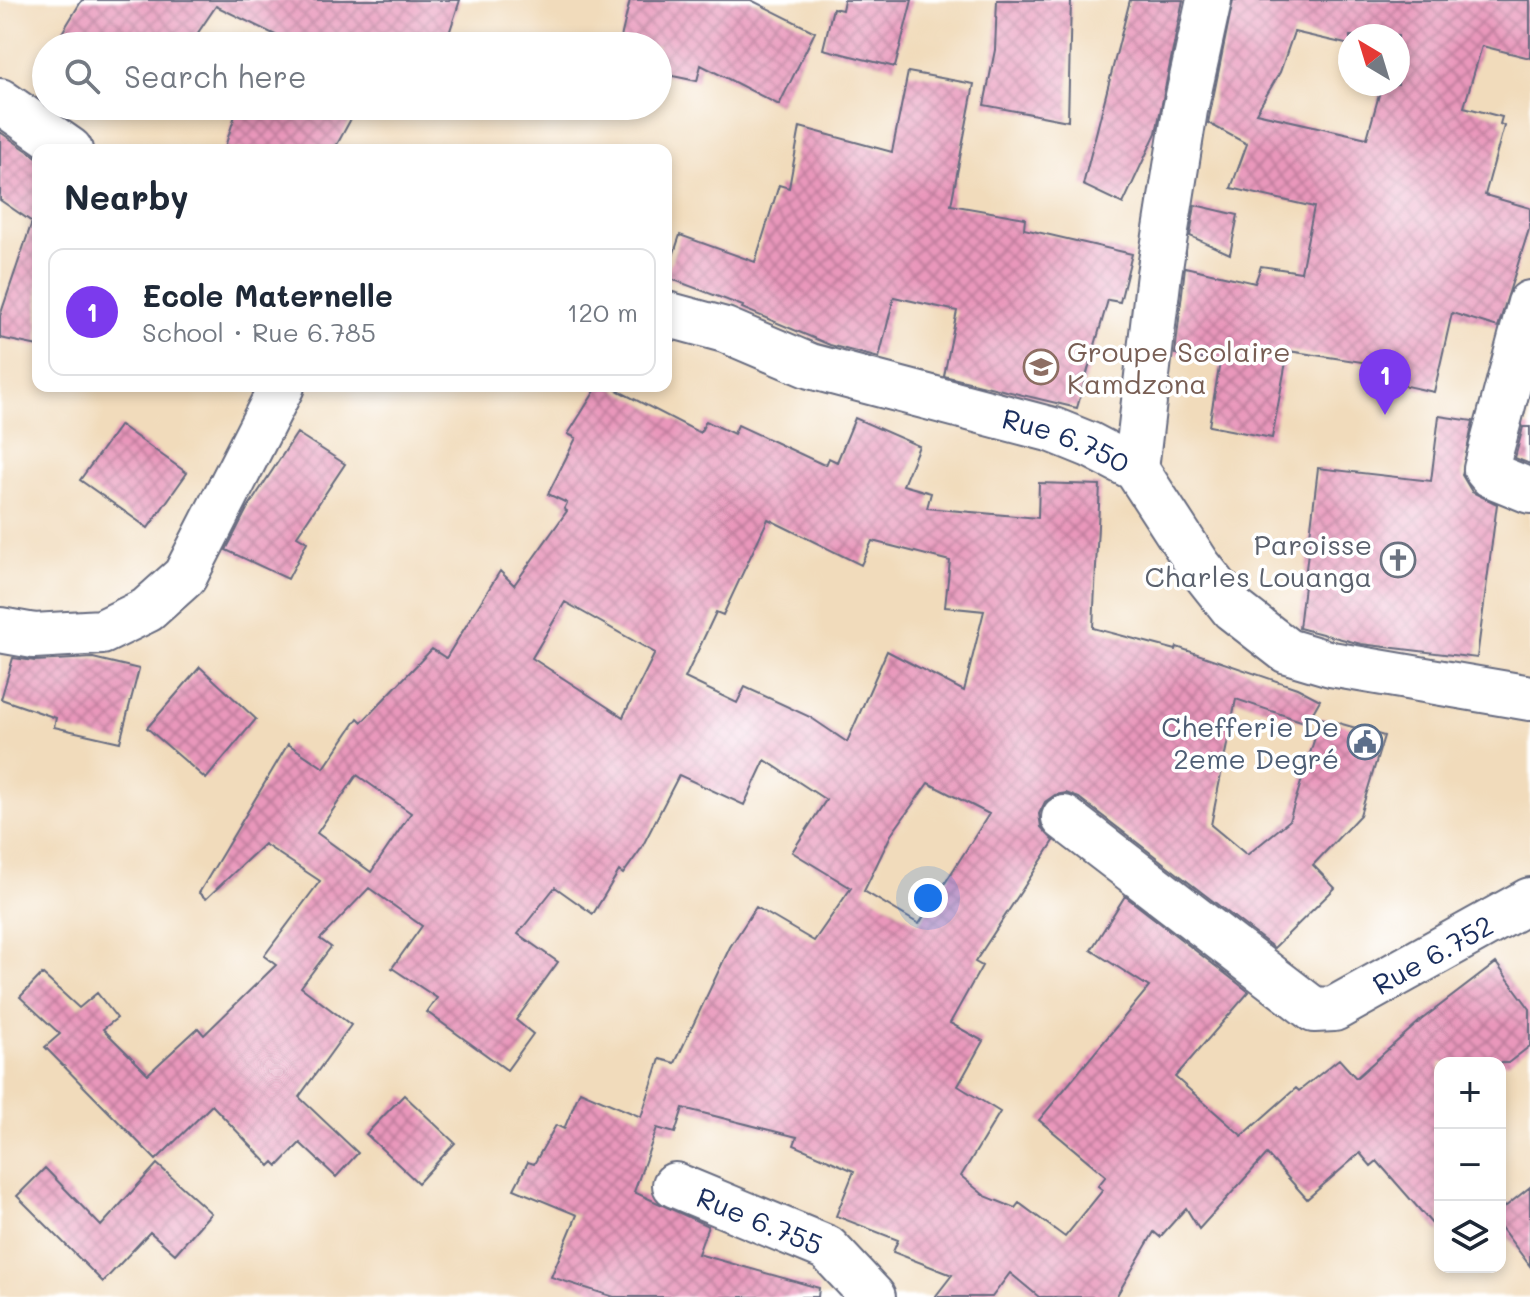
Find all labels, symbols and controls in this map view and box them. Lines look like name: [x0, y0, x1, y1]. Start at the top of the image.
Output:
north arrow: [1338, 24, 1410, 96]
search box: [32, 32, 672, 120]
icon: search: [60, 54, 104, 98]
text: Search here: [124, 56, 307, 96]
text: Nearby: [64, 174, 189, 219]
text: Ecole Maternelle: [142, 275, 393, 315]
text: 1: [86, 295, 98, 329]
text: 120 m: [567, 295, 638, 329]
text: School · Rue 6.785: [142, 315, 376, 349]
place label: Groupe Scolaire Kamdzona: [1067, 333, 1291, 401]
school or university icon: Groupe Scolaire Kamdzona: [1022, 348, 1060, 386]
pin: 1: [1359, 349, 1411, 415]
street label: Rue 6.750: [998, 399, 1136, 481]
place label: Paroisse Charles Louanga: [1144, 526, 1372, 594]
church icon: Paroisse Charles Louanga: [1379, 541, 1417, 579]
place label: Chefferie De 2eme Degré: [1161, 708, 1339, 776]
public building icon: Chefferie De 2eme Degré: [1346, 723, 1384, 761]
your location: [908, 878, 948, 918]
street label: Rue 6.752: [1366, 906, 1499, 1002]
map controls: [1434, 1057, 1506, 1273]
button: +: [1434, 1057, 1506, 1129]
button: −: [1434, 1129, 1506, 1201]
street label: Rue 6.755: [692, 1178, 828, 1262]
button: layers: [1434, 1201, 1506, 1273]

